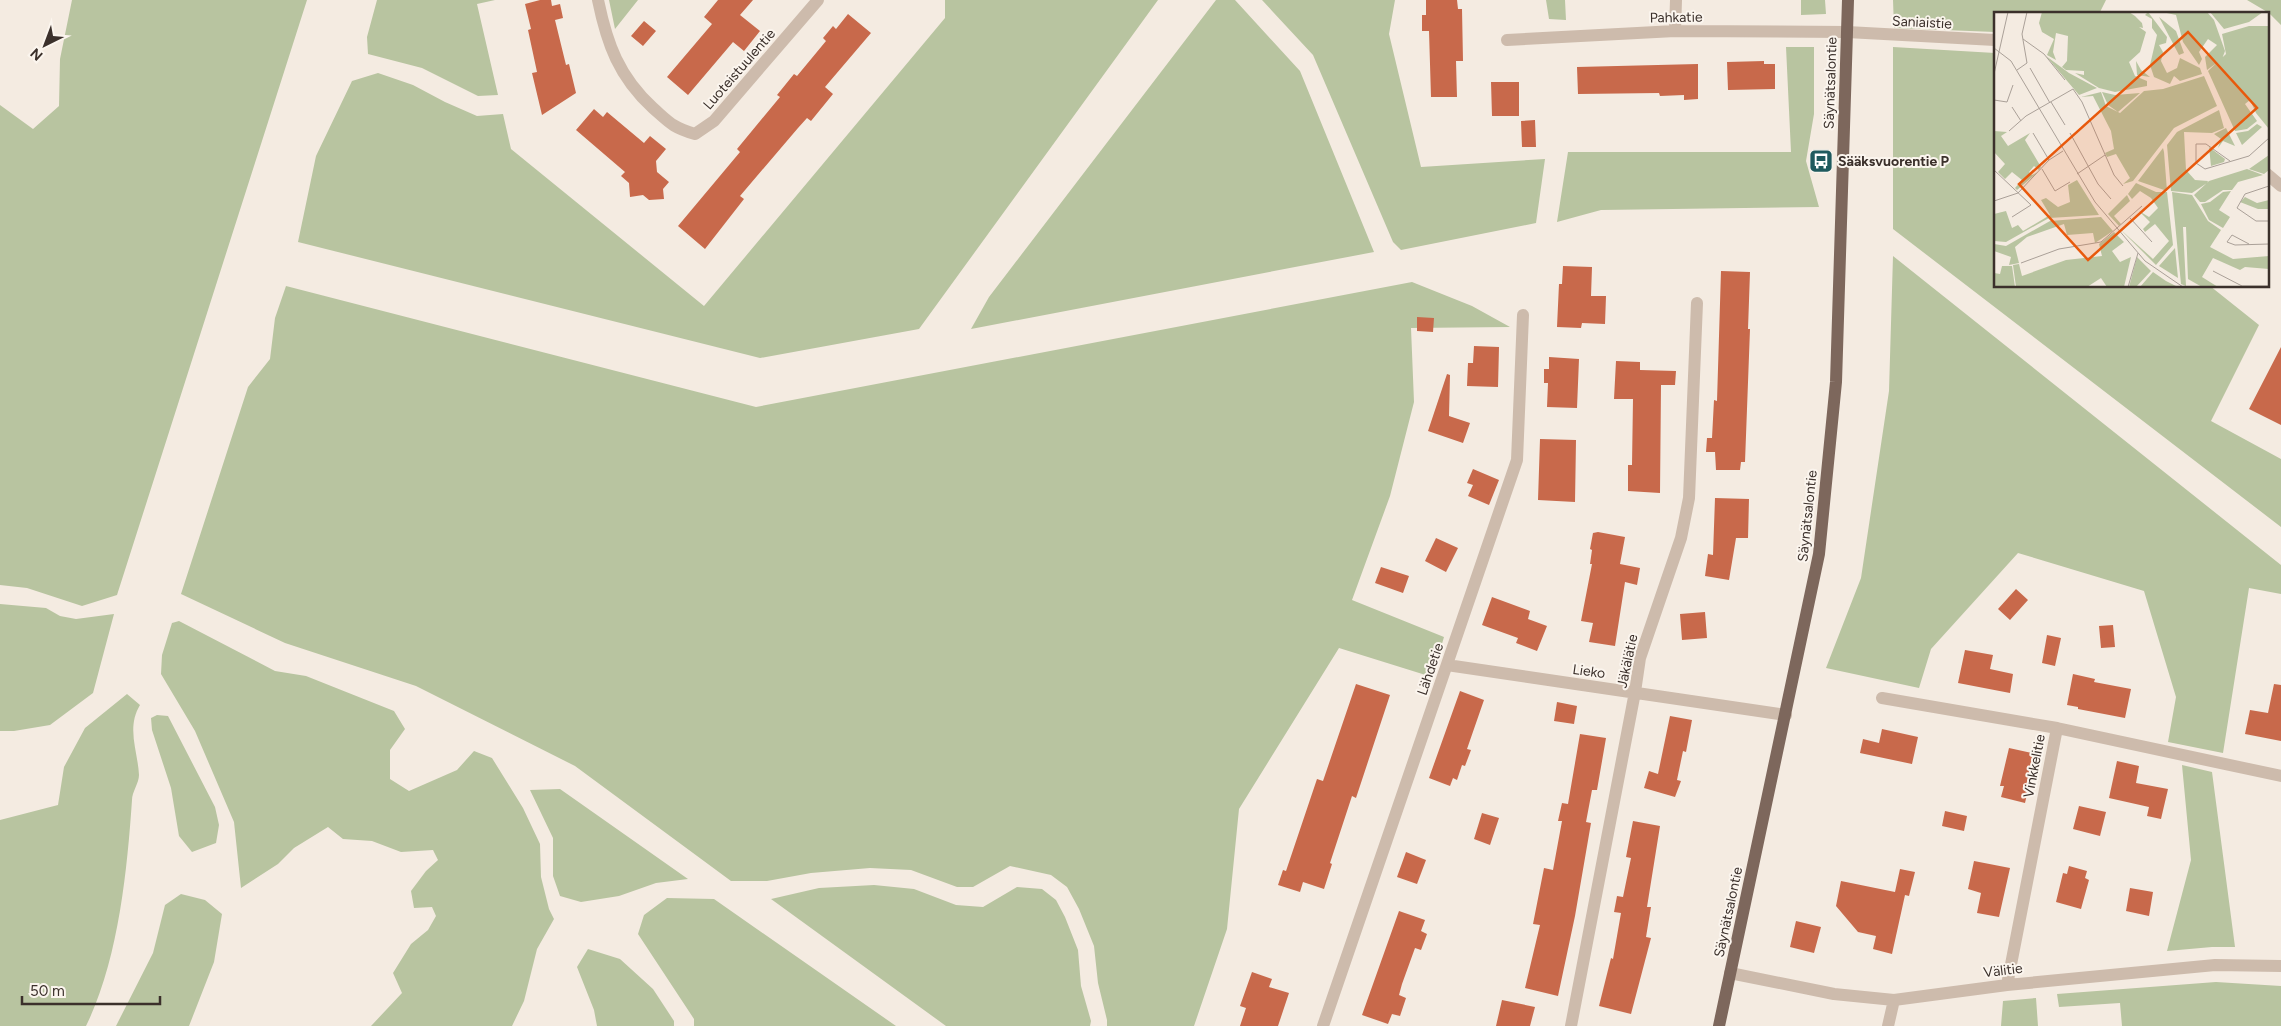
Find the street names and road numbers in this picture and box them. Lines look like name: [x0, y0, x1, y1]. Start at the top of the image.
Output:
street label: Pahkatie: [1649, 9, 1703, 26]
street label: Saniaistie: [1892, 12, 1953, 33]
street label: Luoteistuulentie: [700, 25, 779, 113]
street label: Säynätsalontie: [1820, 36, 1841, 129]
street label: Säynätsalontie: [1794, 469, 1821, 563]
street label: Jäkälätie: [1613, 632, 1642, 690]
street label: Lähdetie: [1414, 640, 1447, 698]
street label: Lieko: [1571, 661, 1606, 682]
street label: Vinkkelitie: [2020, 733, 2049, 799]
street label: Säynätsalontie: [1711, 865, 1746, 959]
street label: Välitie: [1982, 960, 2024, 981]

